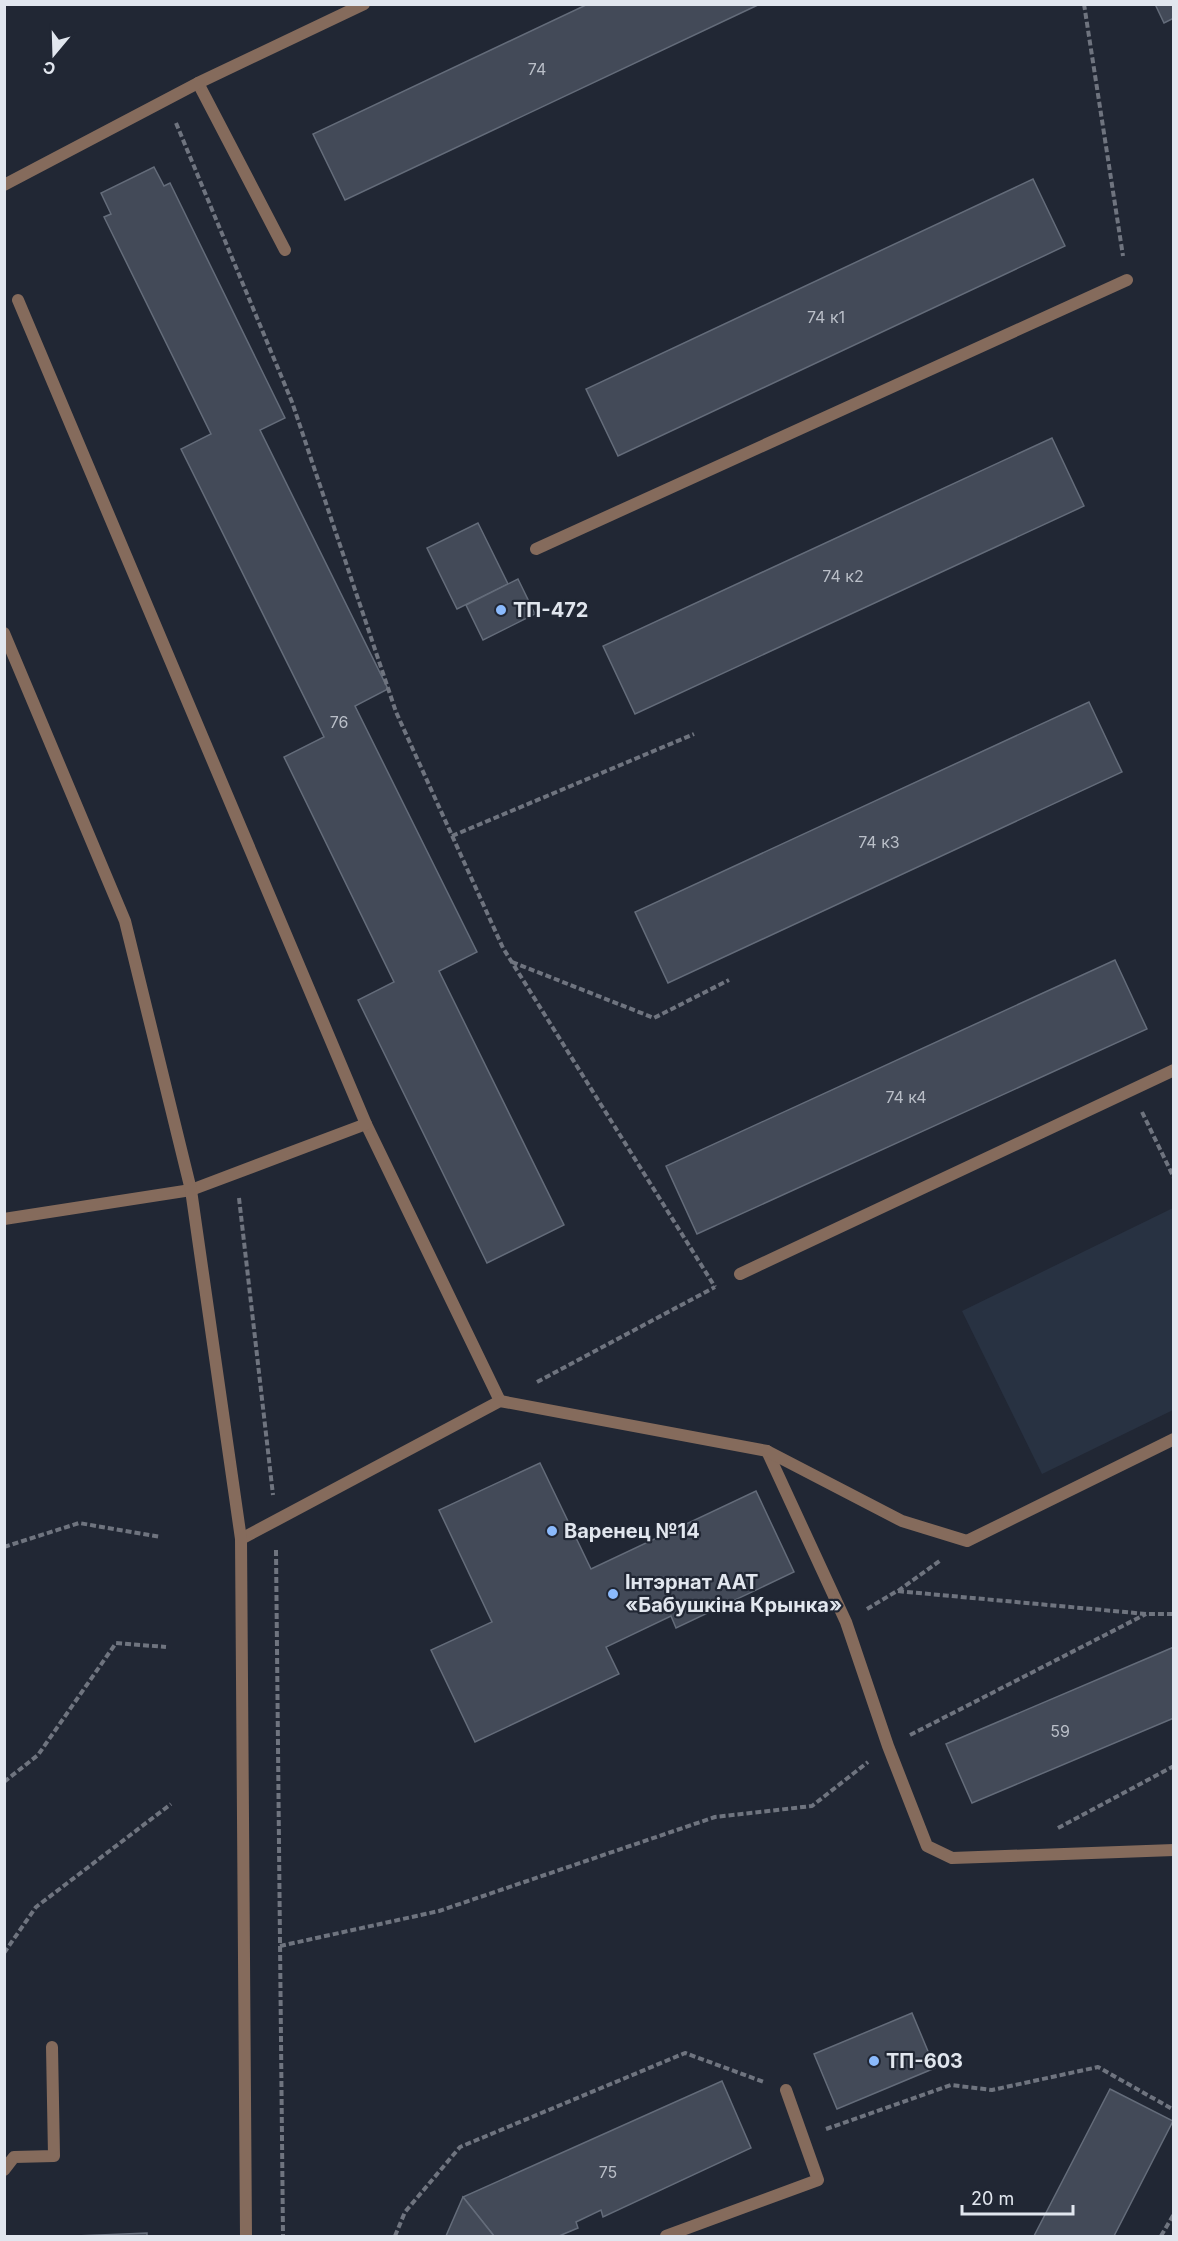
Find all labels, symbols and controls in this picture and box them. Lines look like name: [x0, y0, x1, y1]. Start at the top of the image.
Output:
north arrow: [24, 24, 84, 84]
text: С: [40, 57, 58, 80]
house number: 74: [528, 59, 546, 79]
house number: 74 к1: [807, 307, 845, 327]
house number: 74 к2: [822, 566, 864, 586]
place label: ТП-472: [513, 598, 588, 622]
marker: ТП-472: [494, 603, 508, 617]
house number: 76: [330, 712, 348, 732]
house number: 74 к3: [858, 832, 900, 852]
house number: 74 к4: [885, 1087, 927, 1107]
place label: Варенец №14: [564, 1519, 700, 1543]
marker: Варенец №14: [545, 1524, 559, 1538]
place label: Інтэрнат ААТ «Бабушкіна Крынка»: [625, 1570, 842, 1617]
marker: Інтэрнат ААТ «Бабушкіна Крынка»: [606, 1587, 620, 1601]
house number: 59: [1050, 1721, 1070, 1741]
place label: ТП-603: [886, 2049, 963, 2073]
marker: ТП-603: [867, 2054, 881, 2068]
house number: 75: [599, 2162, 617, 2182]
scale bar: [962, 2178, 1073, 2216]
text: 20 m: [971, 2188, 1014, 2209]

